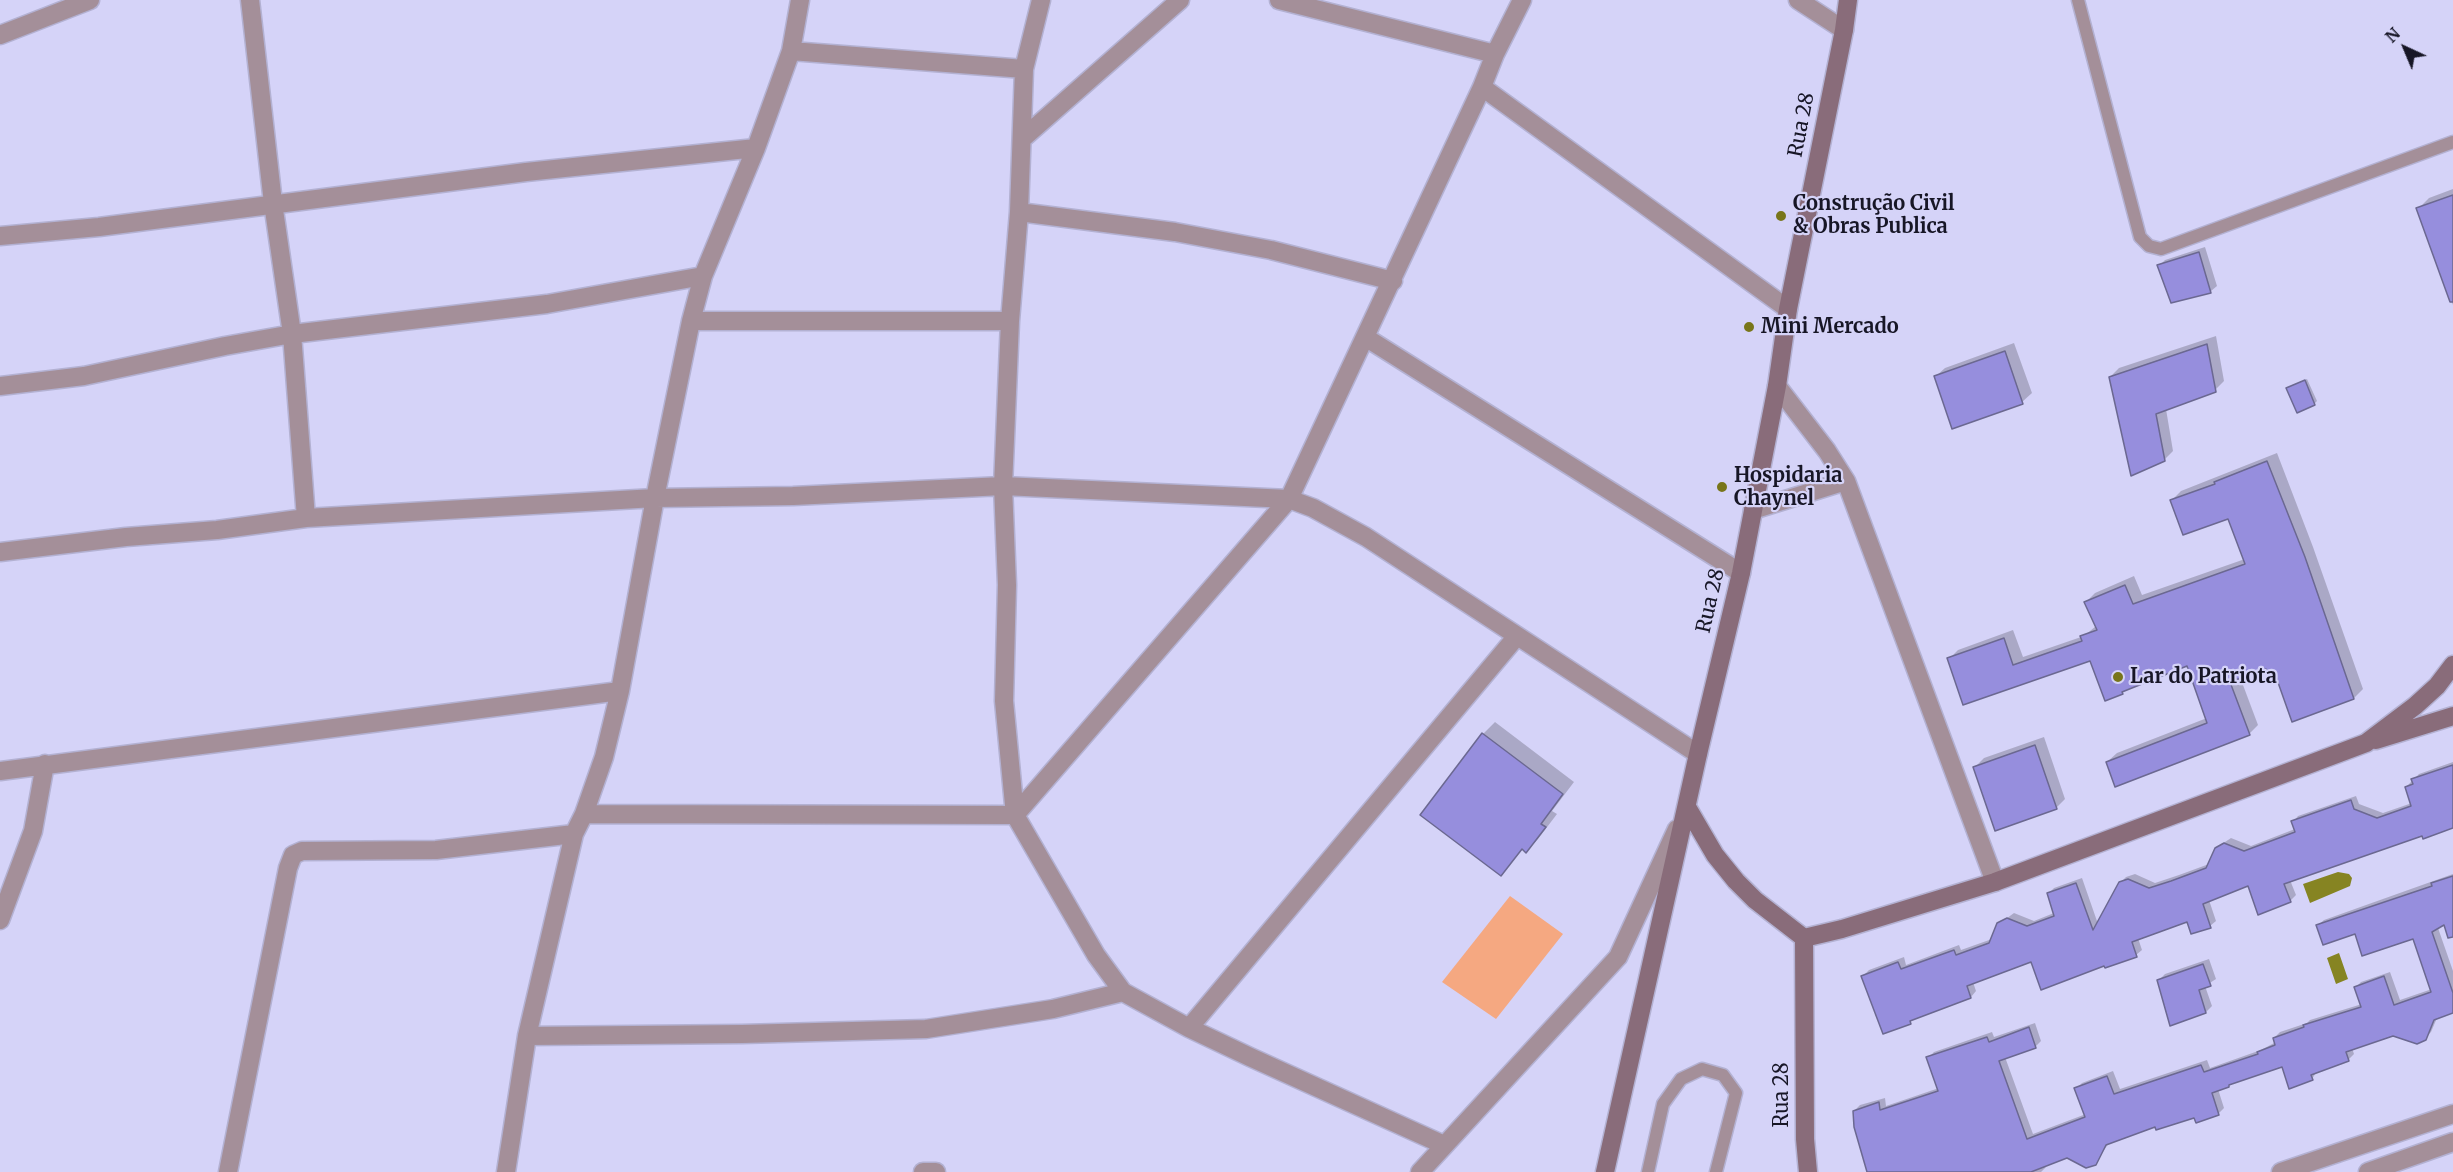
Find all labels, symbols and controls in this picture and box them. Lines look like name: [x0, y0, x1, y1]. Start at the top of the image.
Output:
north arrow: [2375, 18, 2435, 78]
text: N: [2381, 23, 2404, 47]
street label: Rua 28: [1784, 91, 1820, 159]
place label: Construção Civil & Obras Publica: [1793, 192, 1955, 239]
marker: Construção Civil & Obras Publica: [1774, 209, 1788, 223]
place label: Mini Mercado: [1761, 315, 1899, 339]
marker: Mini Mercado: [1742, 320, 1756, 334]
place label: Hospidaria Chaynel: [1734, 464, 1842, 511]
marker: Hospidaria Chaynel: [1715, 480, 1729, 494]
street label: Rua 28: [1692, 567, 1730, 635]
place label: Lar do Patriota: [2130, 665, 2277, 689]
marker: Lar do Patriota: [2111, 670, 2125, 684]
street label: Rua 28: [1770, 1062, 1794, 1128]

